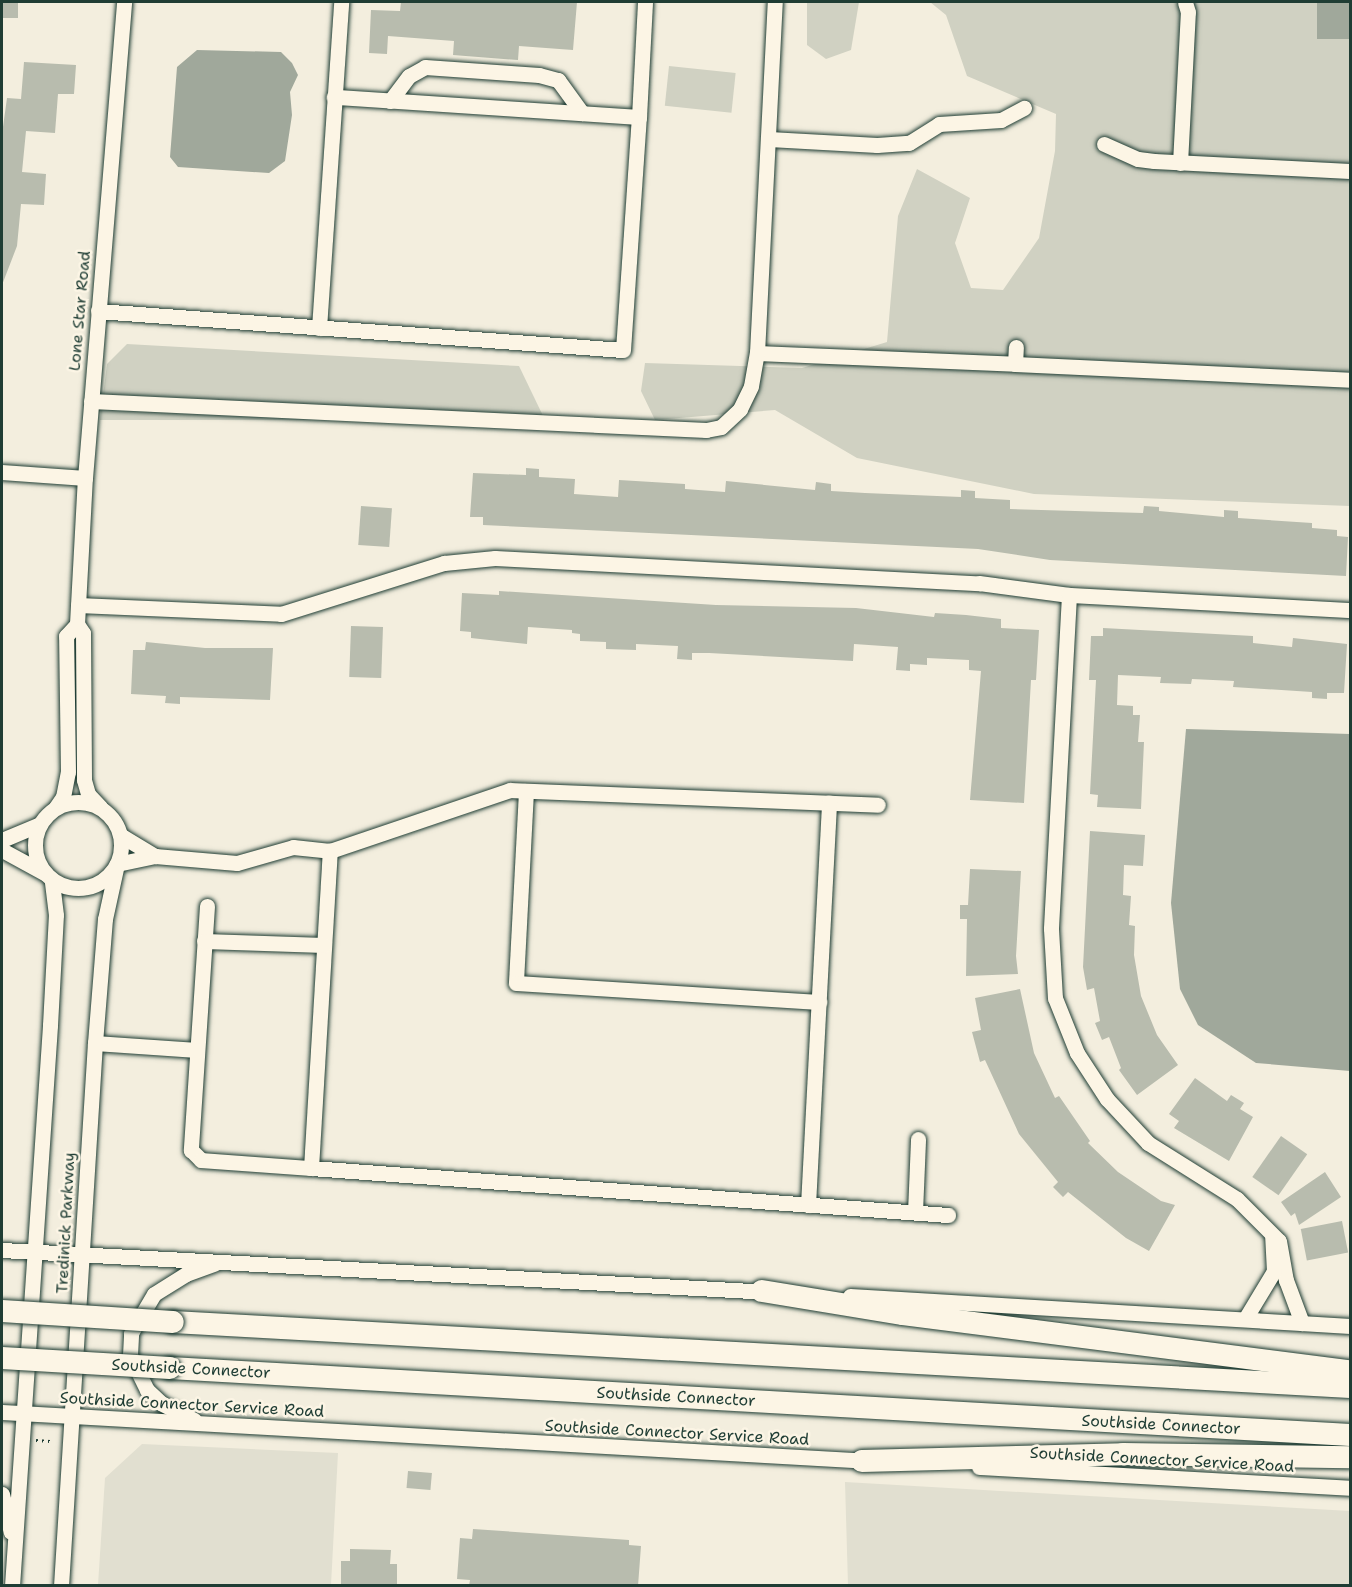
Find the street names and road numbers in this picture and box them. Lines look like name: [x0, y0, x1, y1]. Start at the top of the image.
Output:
street label: Lone Star Road: [65, 250, 95, 372]
street label: Tredinick Parkway: [53, 1152, 79, 1294]
street label: Southside Connector: [111, 1355, 271, 1383]
street label: Southside Connector: [596, 1383, 756, 1411]
street label: Southside Connector Service Road: [59, 1388, 325, 1422]
street label: Southside Connector: [1081, 1411, 1241, 1439]
street label: Southside Connector Service Road: [544, 1416, 810, 1450]
street label: Southside Connector Service Road: [1029, 1443, 1295, 1477]

